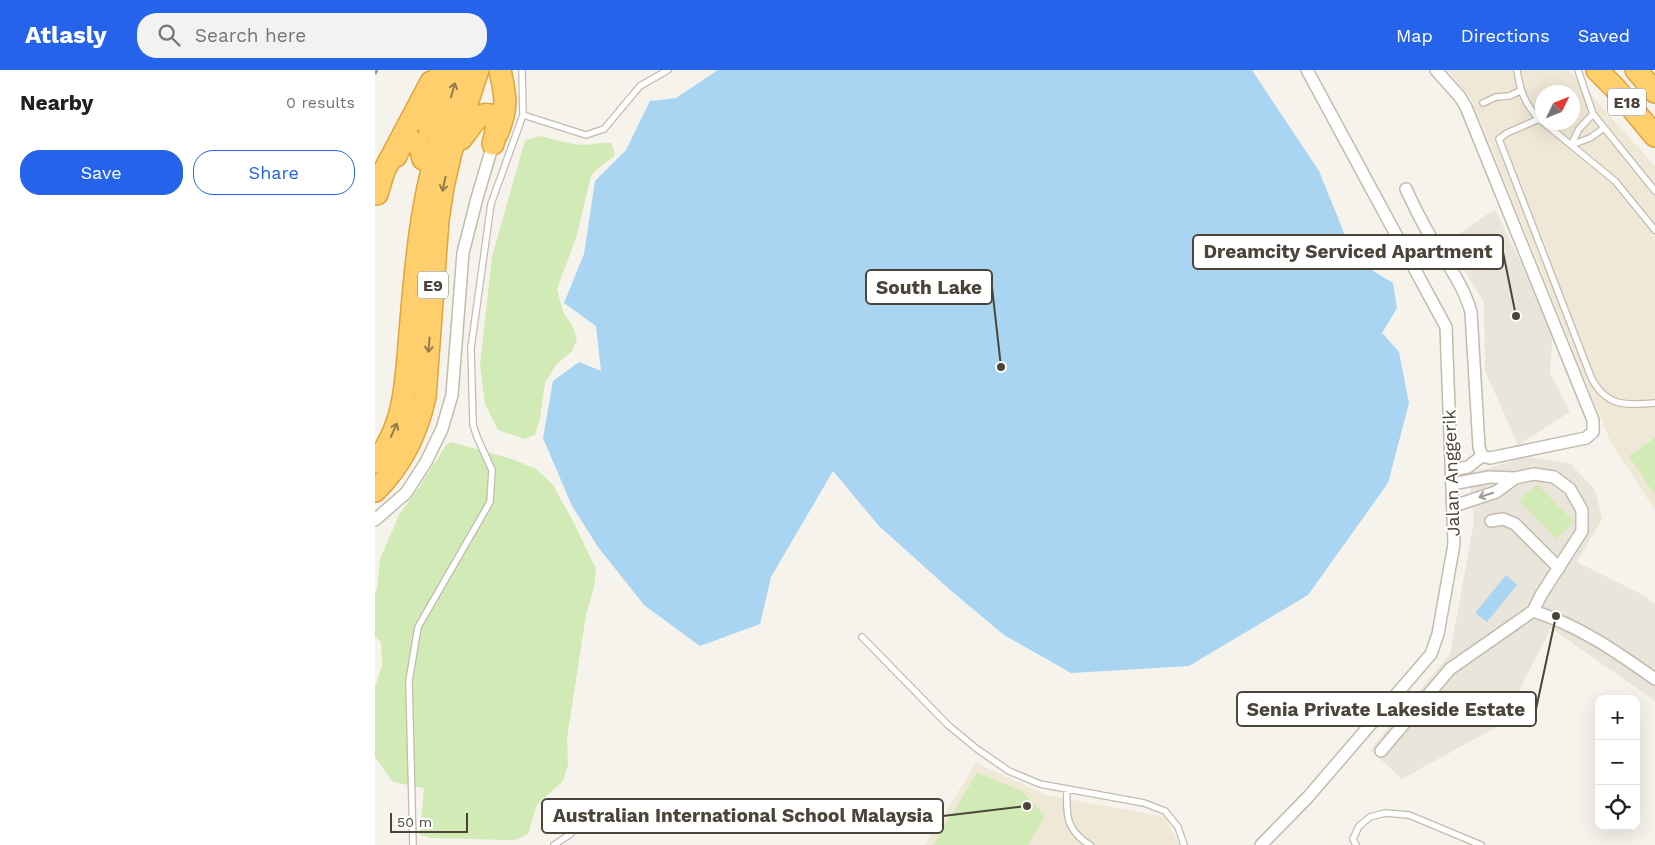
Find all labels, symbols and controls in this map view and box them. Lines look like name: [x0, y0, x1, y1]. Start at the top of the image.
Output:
search box: [137, 13, 487, 58]
text: Atlasly: [25, 21, 107, 49]
icon: search: [155, 21, 183, 49]
text: Search here: [195, 24, 306, 47]
text: Map: [1396, 25, 1433, 46]
text: Directions: [1461, 25, 1550, 46]
text: Saved: [1578, 25, 1630, 46]
one-way arrow: [449, 83, 459, 99]
north arrow: [1535, 85, 1580, 130]
road number: E18: [1608, 88, 1646, 116]
text: Nearby: [20, 90, 93, 115]
text: 0 results: [286, 93, 355, 112]
button: Save: [20, 150, 183, 195]
button: Share: [193, 150, 355, 195]
one-way arrow: [439, 175, 448, 191]
callout: Dreamcity Serviced Apartment: [1193, 235, 1503, 269]
text: Dreamcity Serviced Apartment: [1203, 240, 1493, 263]
callout: South Lake: [866, 270, 992, 304]
road number: E9: [418, 272, 448, 298]
text: South Lake: [876, 276, 982, 299]
one-way arrow: [424, 337, 434, 353]
street label: Jalan Anggerik: [1438, 409, 1464, 537]
one-way arrow: [390, 423, 400, 438]
one-way arrow: [1479, 491, 1494, 500]
callout: Senia Private Lakeside Estate: [1237, 692, 1536, 726]
map controls: [1595, 695, 1640, 830]
button: +: [1595, 695, 1640, 740]
text: Senia Private Lakeside Estate: [1247, 698, 1525, 721]
button: −: [1595, 740, 1640, 785]
button: locate: [1595, 785, 1640, 830]
callout: Australian International School Malaysia: [542, 799, 943, 833]
text: Australian International School Malaysia: [553, 804, 933, 827]
scale bar: [390, 810, 467, 833]
text: 50 m: [397, 814, 432, 830]

